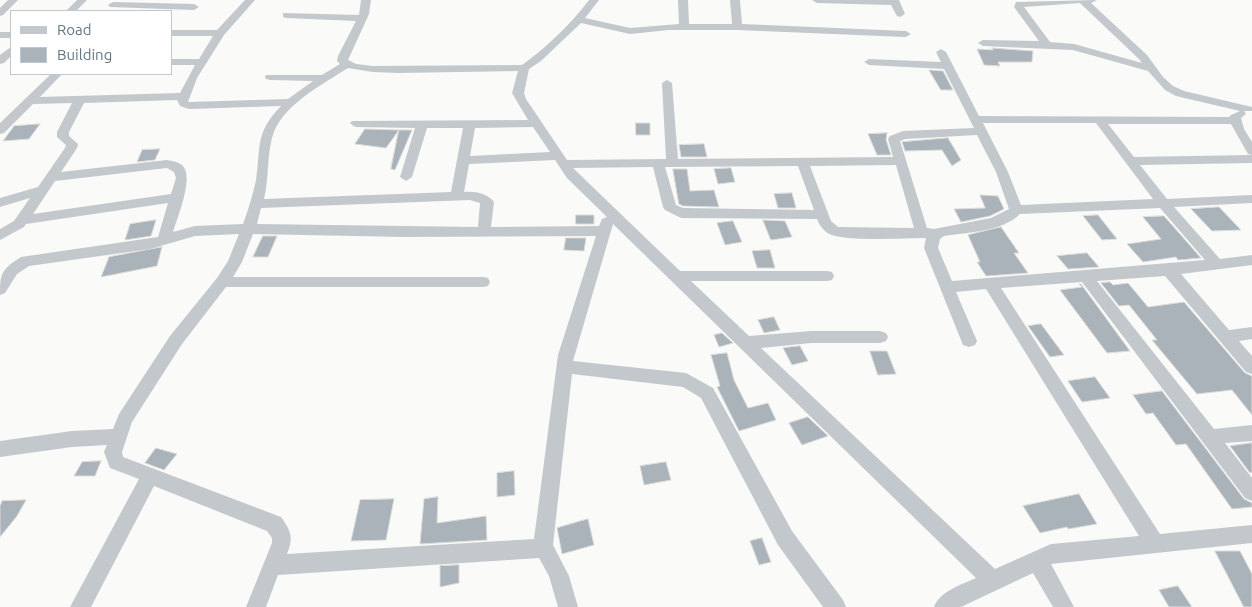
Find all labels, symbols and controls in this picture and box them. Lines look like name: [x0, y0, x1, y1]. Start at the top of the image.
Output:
legend: [10, 10, 172, 75]
text: Road: [57, 21, 92, 38]
text: Building: [57, 46, 112, 63]

